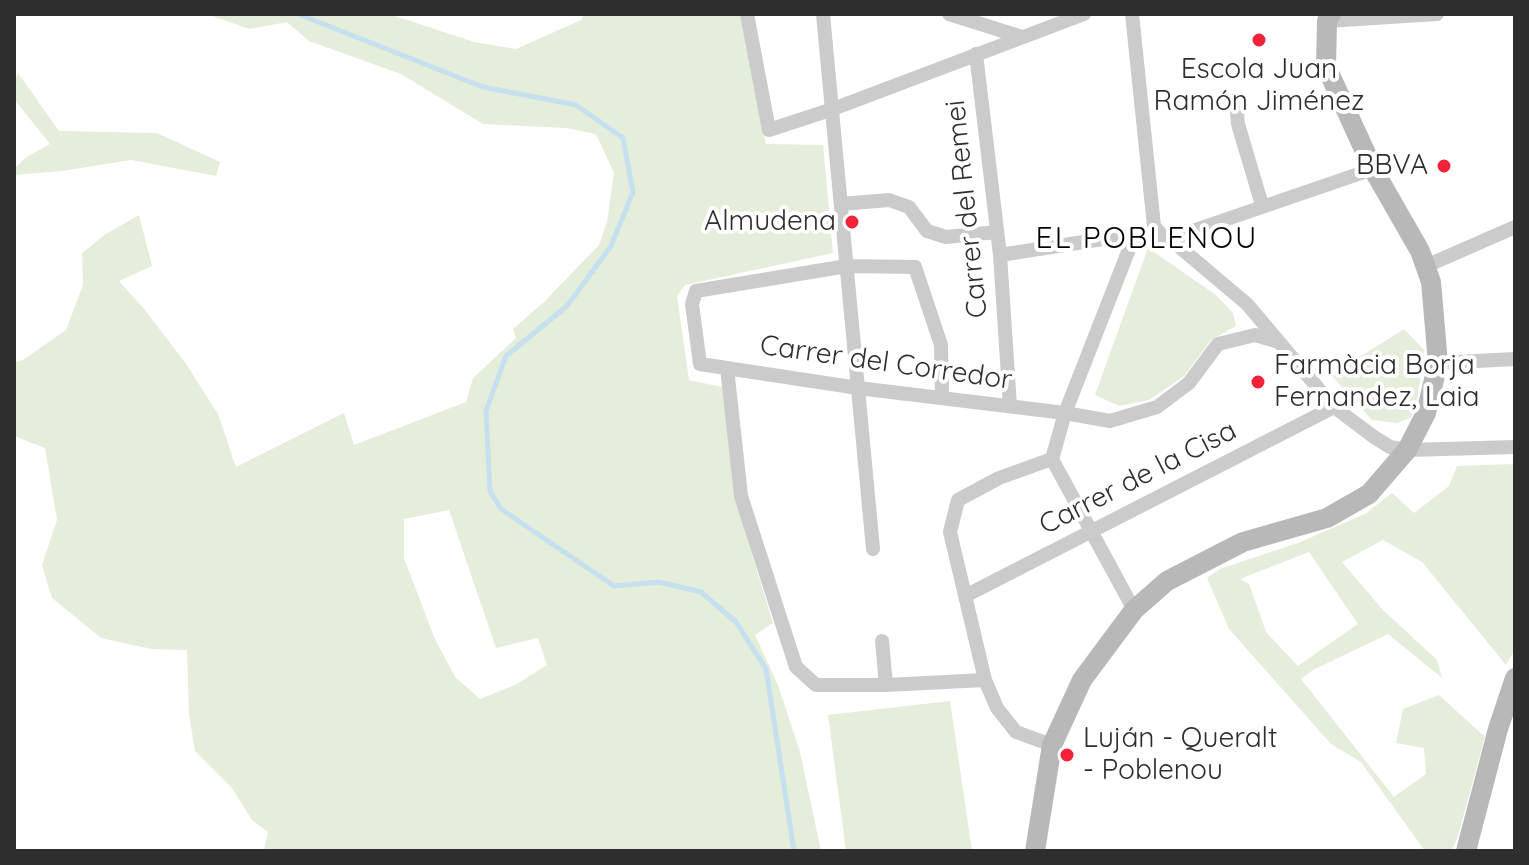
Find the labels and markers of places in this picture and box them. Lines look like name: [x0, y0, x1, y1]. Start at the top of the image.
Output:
marker: Escola Juan Ramón Jiménez: [1250, 31, 1268, 49]
place label: Escola Juan Ramón Jiménez: [1154, 53, 1364, 119]
place label: BBVA: [1356, 149, 1428, 183]
marker: BBVA: [1435, 157, 1453, 175]
place label: Almudena: [704, 205, 836, 239]
marker: Almudena: [843, 213, 861, 231]
place label: Farmàcia Borja Fernandez, Laia: [1274, 349, 1479, 415]
marker: Farmàcia Borja Fernandez, Laia: [1249, 373, 1267, 391]
place label: Luján - Queralt - Poblenou: [1083, 722, 1277, 788]
marker: Luján - Queralt - Poblenou: [1058, 746, 1076, 764]

